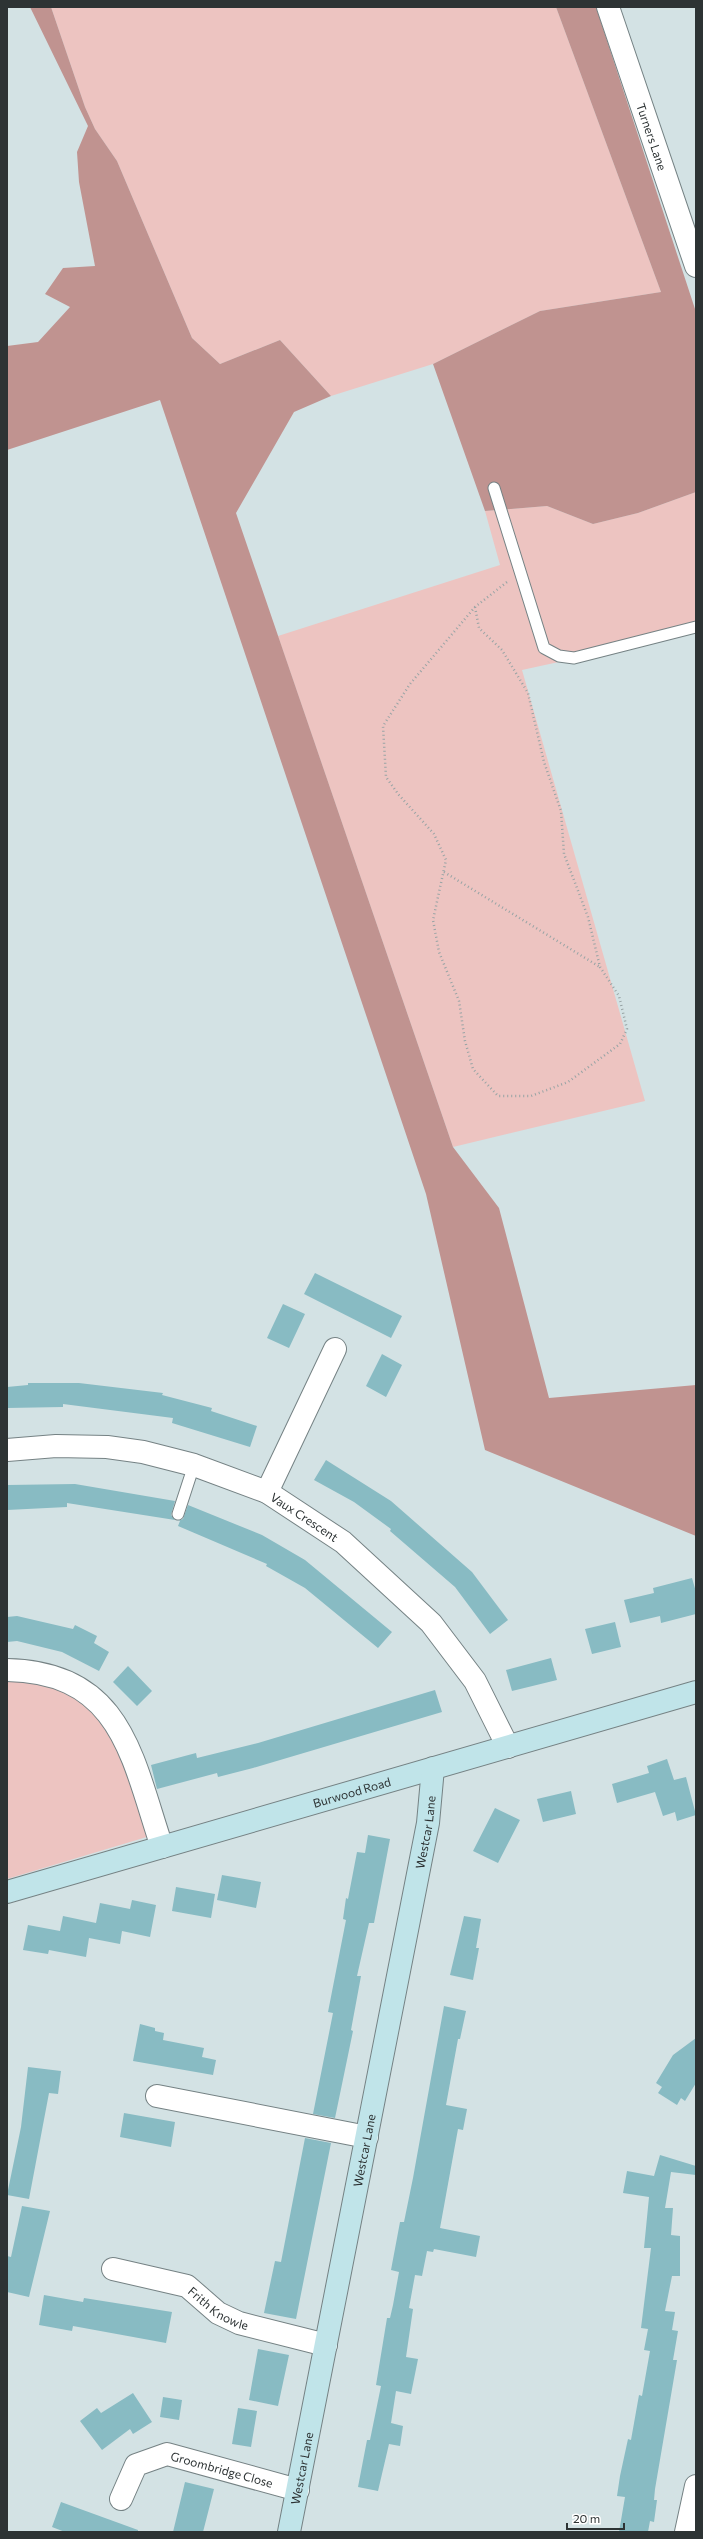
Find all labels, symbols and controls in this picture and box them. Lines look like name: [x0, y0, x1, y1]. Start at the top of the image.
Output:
street label: Turners Lane: [634, 101, 670, 172]
street label: Vaux Crescent: [268, 1489, 341, 1544]
street label: Burwood Road: [311, 1774, 392, 1810]
street label: Westcar Lane: [412, 1795, 437, 1870]
street label: Westcar Lane: [350, 2113, 378, 2188]
street label: Frith Knowle: [186, 2284, 250, 2332]
street label: Westcar Lane: [288, 2431, 315, 2506]
street label: Groombridge Close: [169, 2448, 275, 2490]
scale bar: [567, 2505, 624, 2531]
text: 20 m: [573, 2511, 600, 2525]

